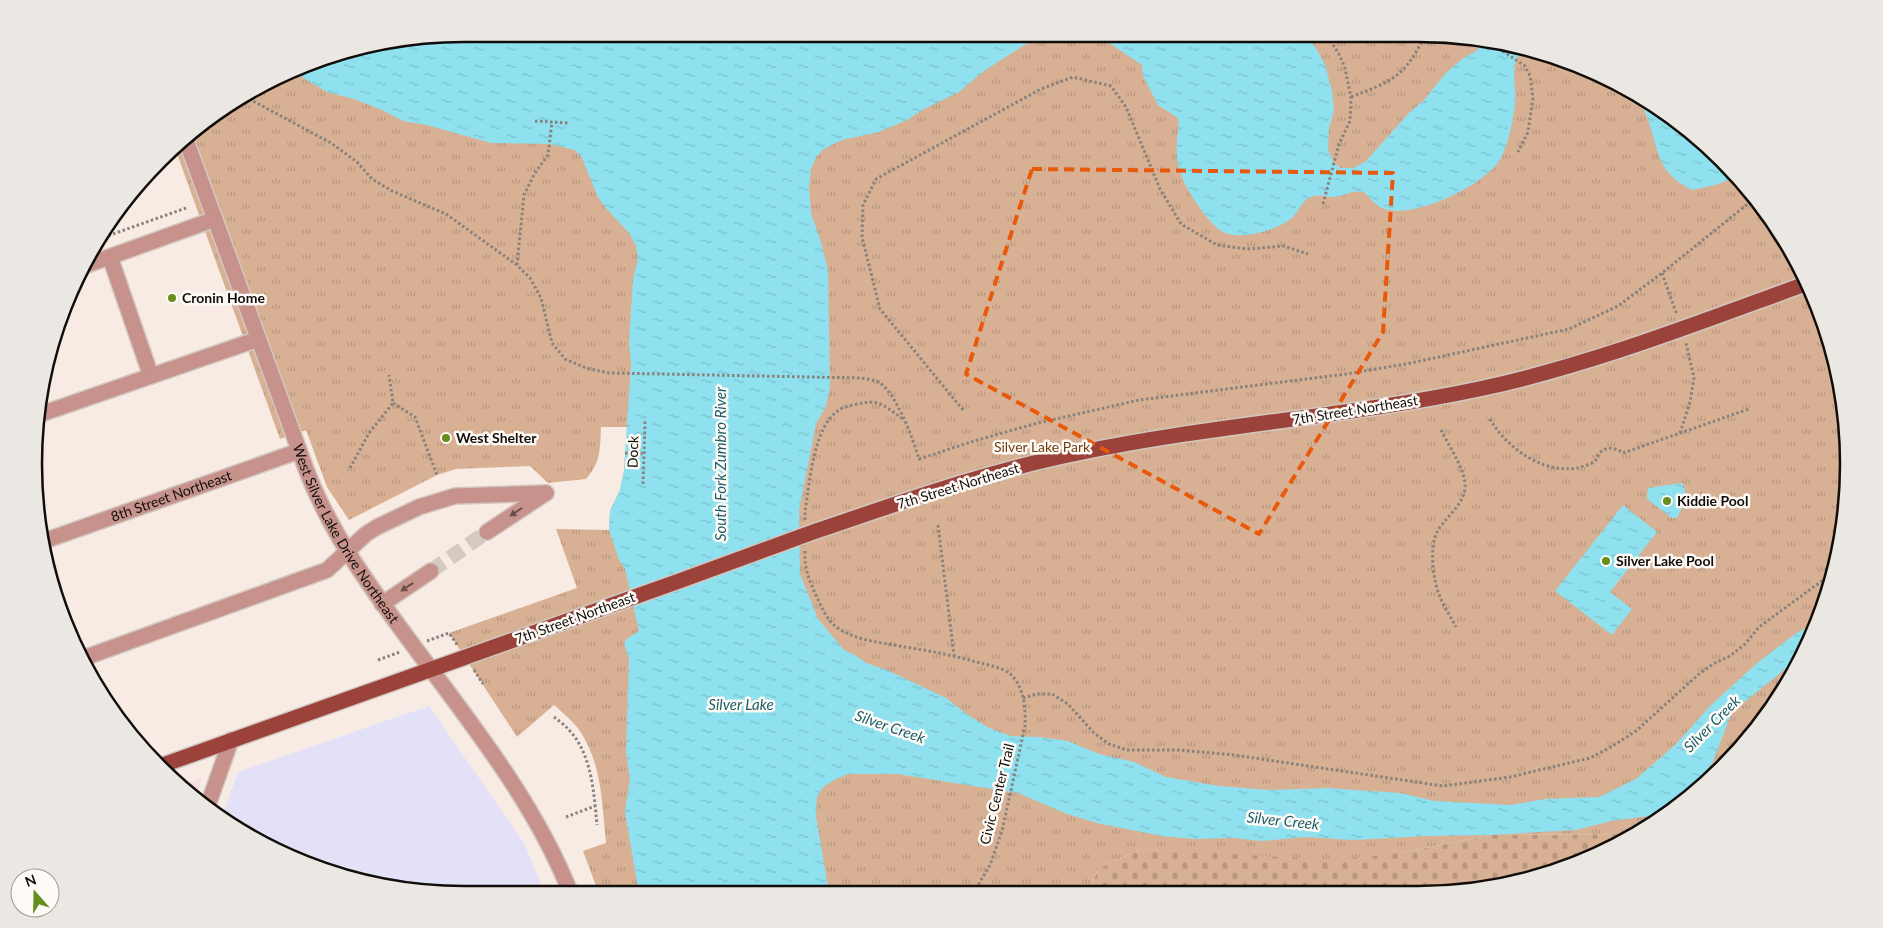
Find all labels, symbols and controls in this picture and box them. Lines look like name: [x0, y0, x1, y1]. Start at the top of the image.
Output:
place label: Cronin Home: [182, 289, 265, 306]
marker: Cronin Home: [166, 292, 178, 304]
water label: South Fork Zumbro River: [711, 386, 729, 541]
street label: 7th Street Northeast: [1291, 391, 1419, 428]
place label: West Shelter: [456, 429, 537, 446]
marker: West Shelter: [440, 432, 452, 444]
street label: Dock: [623, 435, 642, 468]
park label: Silver Lake Park: [994, 438, 1091, 455]
street label: West Silver Lake Drive Northeast: [290, 441, 403, 626]
street label: 7th Street Northeast: [895, 459, 1021, 512]
street label: 8th Street Northeast: [108, 466, 234, 525]
place label: Kiddie Pool: [1677, 492, 1748, 509]
marker: Kiddie Pool: [1661, 495, 1673, 507]
one-way arrow: [510, 508, 523, 517]
place label: Silver Lake Pool: [1616, 552, 1714, 569]
marker: Silver Lake Pool: [1600, 555, 1612, 567]
one-way arrow: [400, 582, 413, 592]
street label: 7th Street Northeast: [512, 588, 637, 647]
water label: Silver Creek: [1679, 691, 1744, 755]
water label: Silver Lake: [708, 695, 774, 713]
water label: Silver Creek: [853, 706, 928, 747]
street label: Civic Center Trail: [976, 742, 1017, 846]
water label: Silver Creek: [1246, 807, 1321, 833]
north arrow: [10, 868, 60, 918]
text: N: [22, 870, 38, 890]

